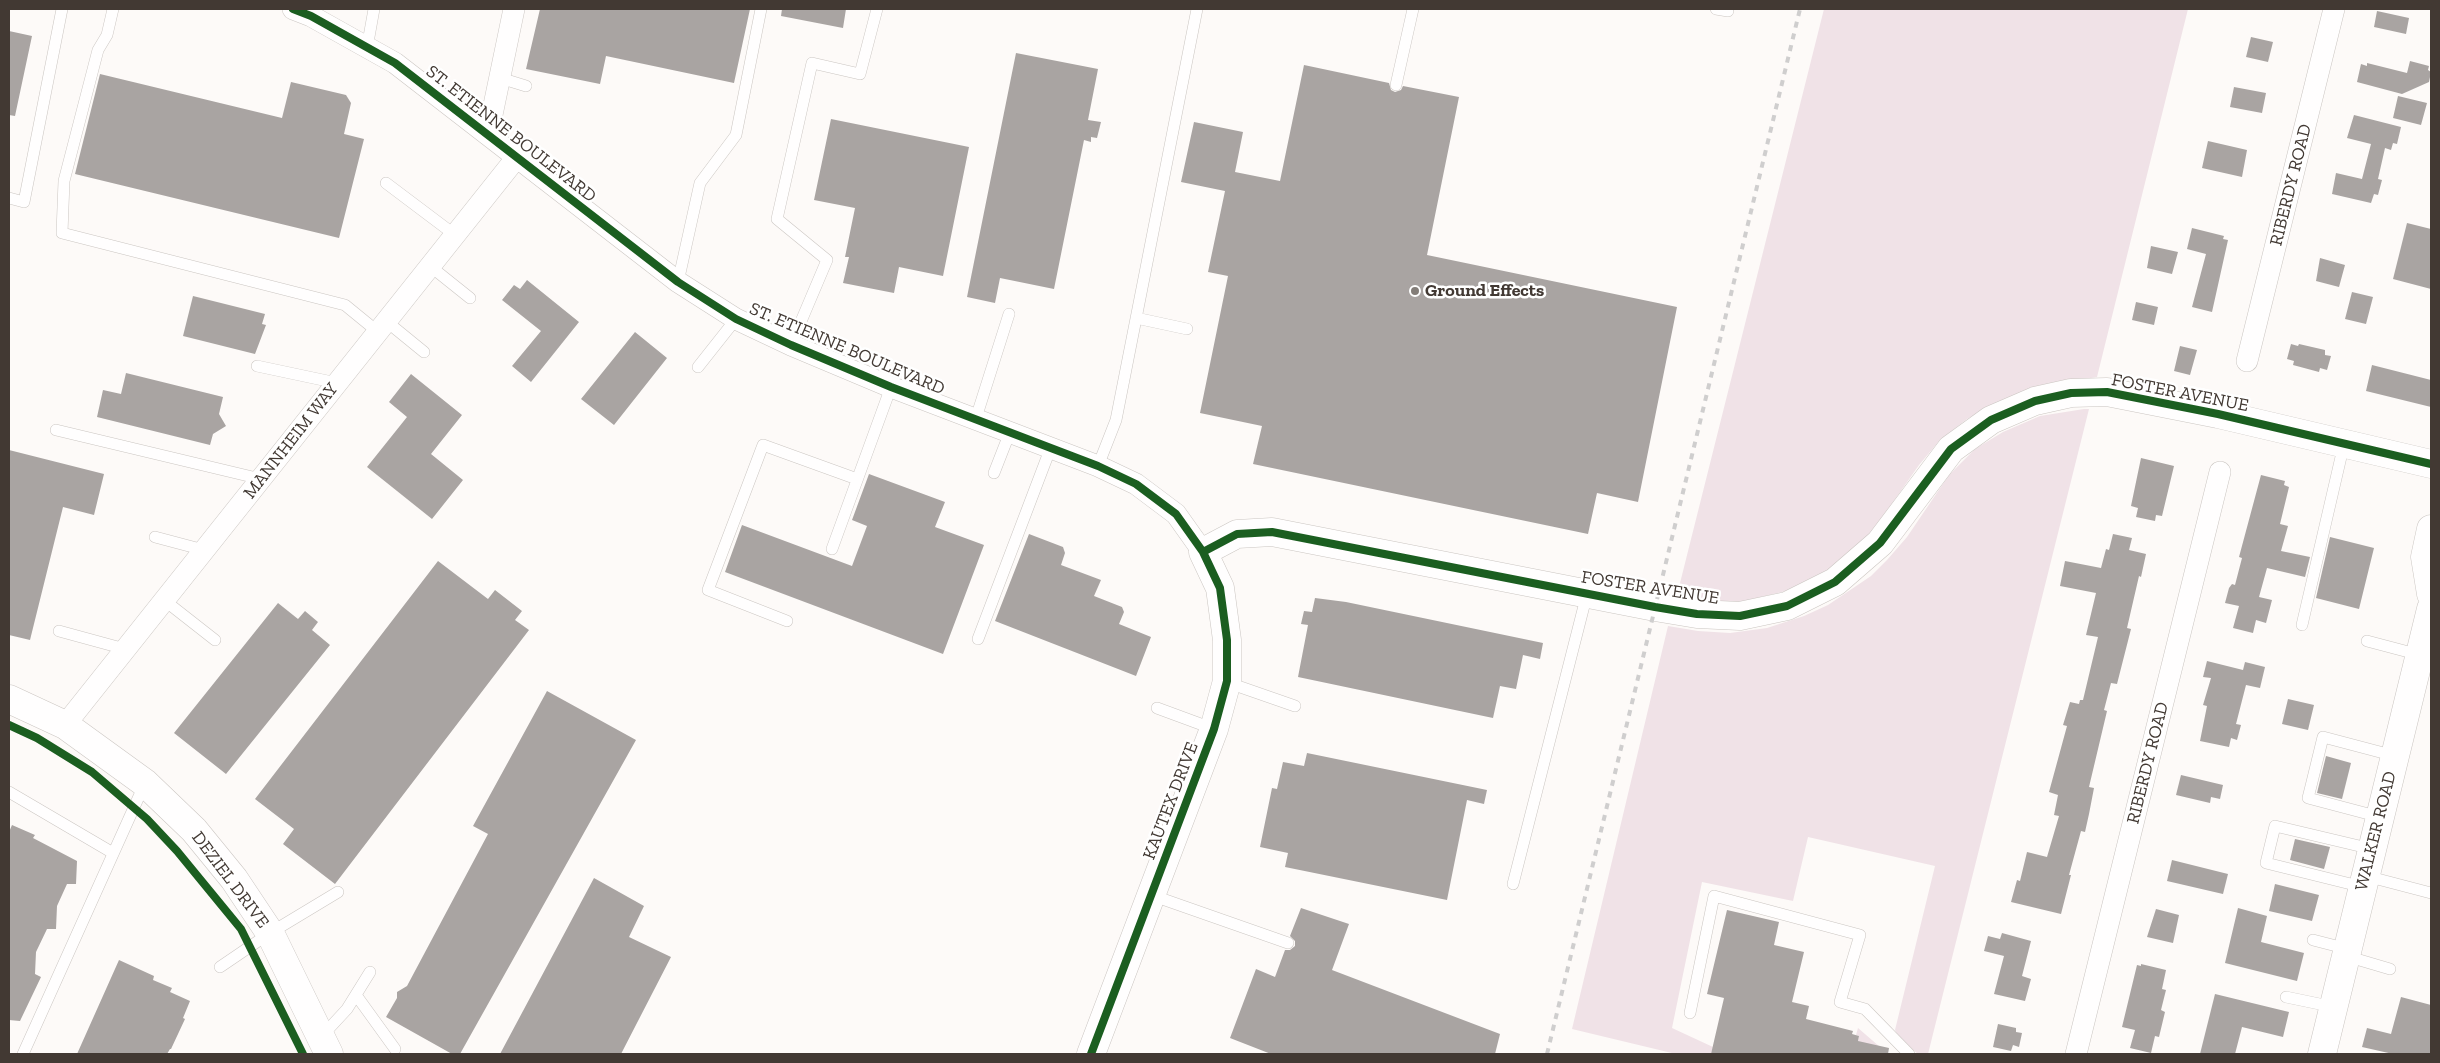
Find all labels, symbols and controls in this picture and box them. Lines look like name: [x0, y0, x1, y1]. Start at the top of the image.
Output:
street label: ST. ETIENNE BOULEVARD: [422, 61, 600, 207]
street label: RIBERDY ROAD: [2265, 122, 2317, 248]
place label: Ground Effects: [1425, 280, 1544, 302]
marker: Ground Effects: [1409, 285, 1421, 297]
street label: ST. ETIENNE BOULEVARD: [746, 298, 948, 400]
street label: FOSTER AVENUE: [2110, 369, 2250, 417]
street label: MANNHEIM WAY: [239, 379, 343, 503]
street label: FOSTER AVENUE: [1580, 566, 1720, 610]
street label: RIBERDY ROAD: [2122, 700, 2174, 826]
street label: KAUTEX DRIVE: [1139, 739, 1203, 863]
street label: WALKER ROAD: [2351, 769, 2401, 893]
street label: DEZIEL DRIVE: [187, 827, 273, 933]

